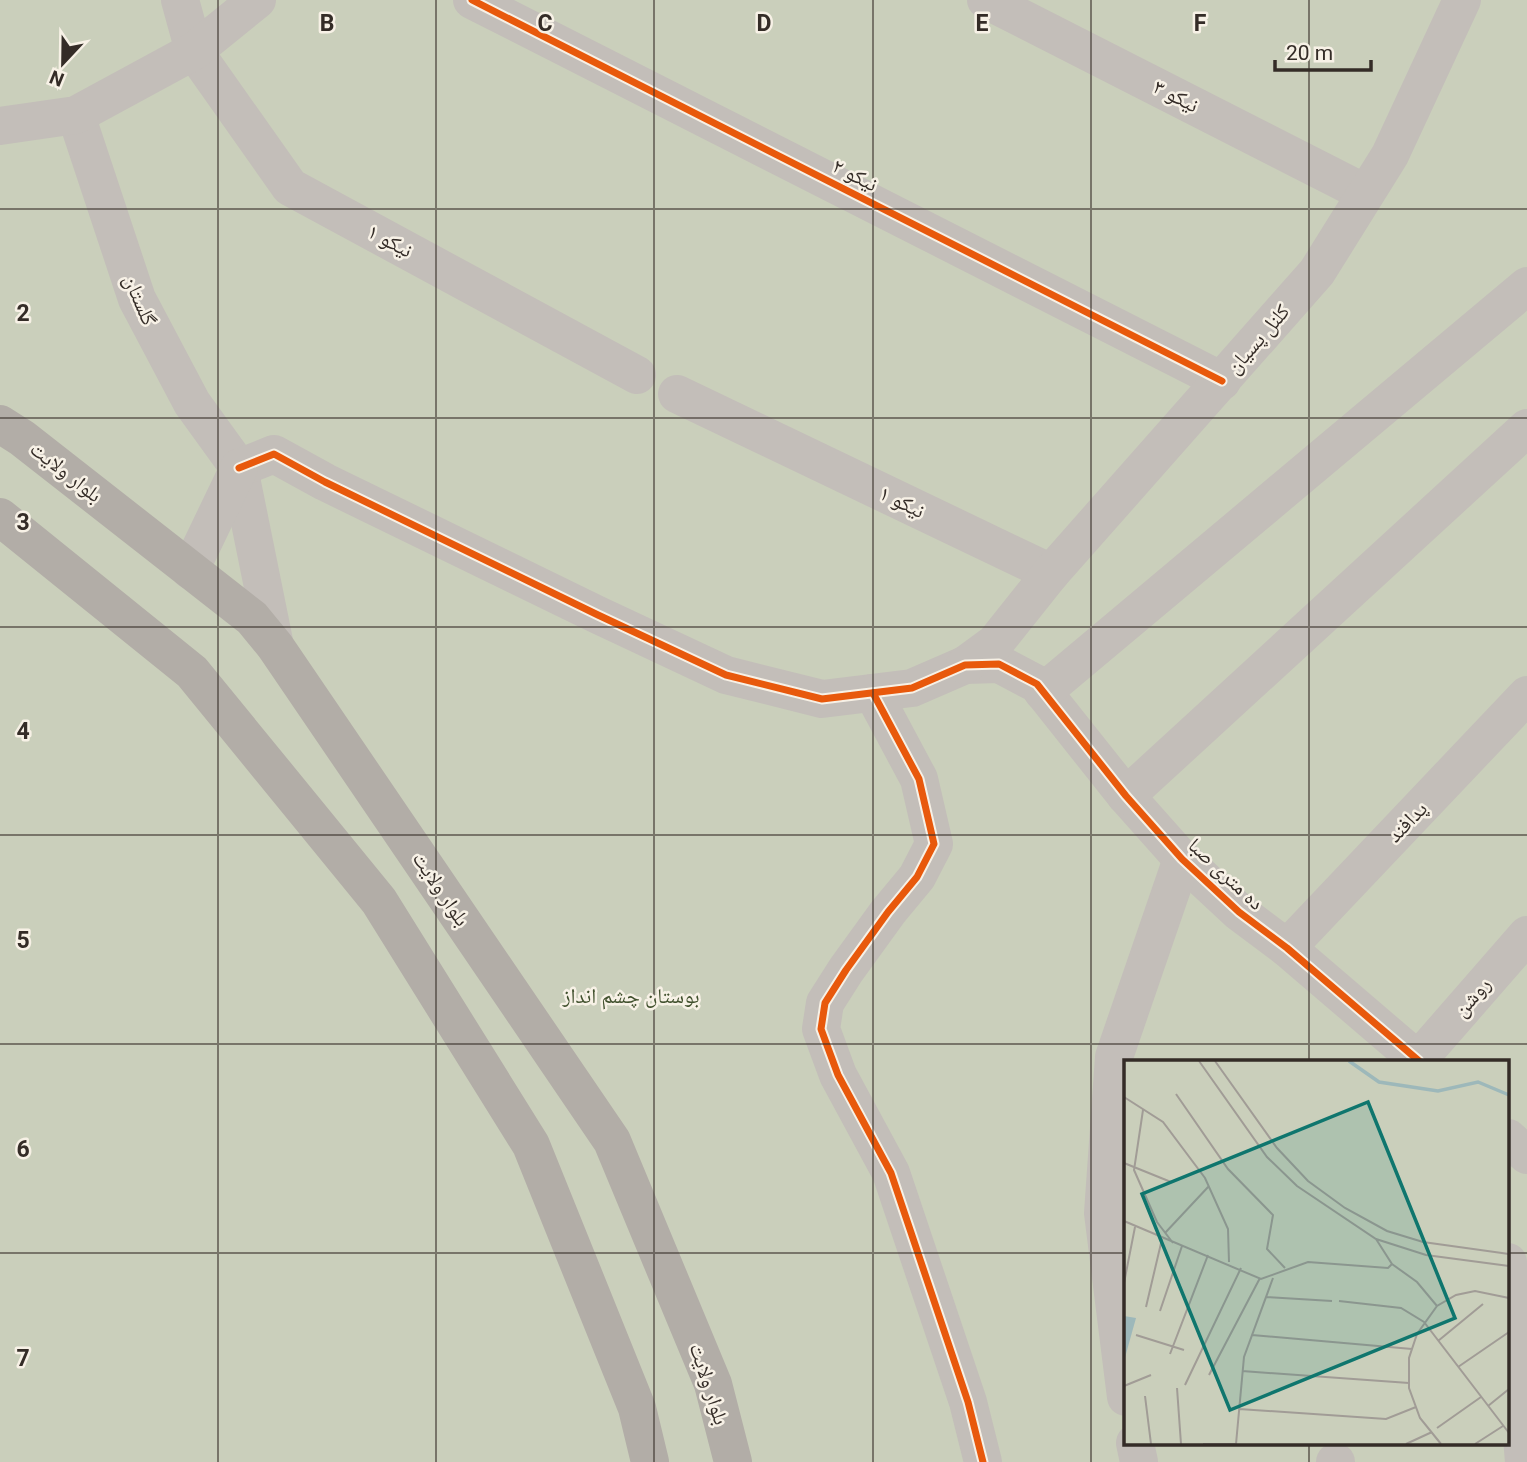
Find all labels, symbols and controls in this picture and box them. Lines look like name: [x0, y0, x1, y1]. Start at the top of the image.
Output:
text: B: [320, 10, 334, 37]
text: C: [537, 10, 553, 37]
text: D: [757, 10, 771, 37]
text: E: [976, 10, 989, 37]
text: F: [1194, 10, 1207, 37]
north arrow: [28, 28, 98, 98]
scale bar: [1275, 28, 1371, 72]
text: 20 m: [1286, 41, 1333, 65]
text: N: [46, 65, 67, 91]
street label: نیکو ۳: [1149, 75, 1203, 117]
street label: نیکو ۲: [828, 154, 882, 196]
street label: نیکو ۱: [363, 219, 417, 263]
street label: گلستان: [119, 271, 162, 329]
street label: کلنل پسیان: [1221, 299, 1296, 379]
text: 2: [16, 300, 30, 327]
street label: بلوار ولایت: [25, 437, 107, 507]
street label: نیکو ۱: [875, 481, 929, 523]
text: 3: [16, 509, 30, 536]
text: 4: [16, 718, 30, 745]
street label: پدافند: [1382, 797, 1432, 847]
street label: ده متری صبا: [1183, 833, 1269, 915]
street label: بلوار ولایت: [408, 847, 474, 931]
text: 5: [16, 927, 30, 954]
street label: روشن: [1448, 973, 1496, 1022]
park label: بوستان چشم انداز: [561, 984, 700, 1010]
inset map: [1124, 1060, 1510, 1444]
text: 6: [16, 1136, 30, 1163]
street label: بلوار ولایت: [685, 1340, 733, 1428]
text: 7: [16, 1345, 30, 1372]

